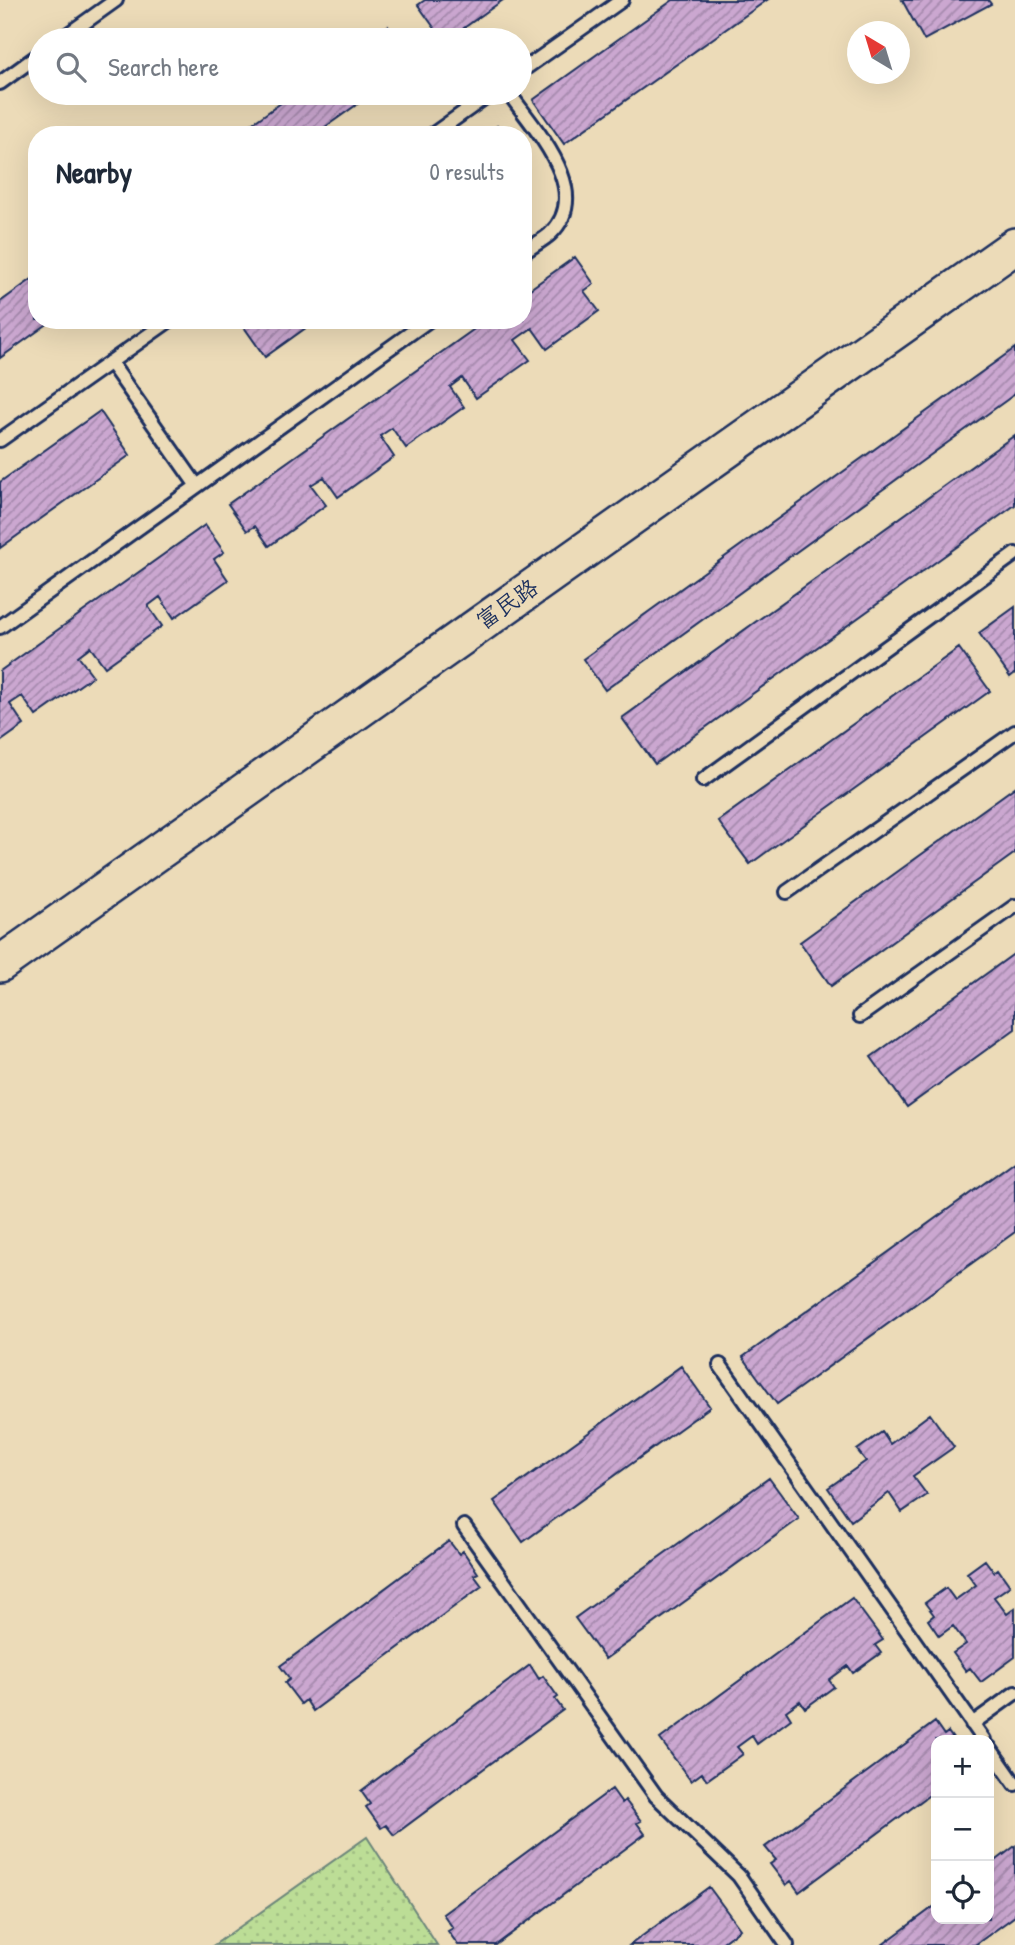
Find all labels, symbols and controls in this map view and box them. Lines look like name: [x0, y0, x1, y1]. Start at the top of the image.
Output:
north arrow: [847, 21, 910, 84]
search box: [28, 28, 532, 105]
icon: search: [52, 48, 90, 86]
text: Search here: [108, 49, 219, 84]
text: Nearby: [56, 152, 132, 192]
text: 0 results: [429, 156, 504, 187]
street label: 富民路: [470, 571, 544, 636]
map controls: [931, 1735, 994, 1924]
button: +: [931, 1735, 994, 1798]
button: −: [931, 1798, 994, 1861]
button: locate: [931, 1861, 994, 1924]

